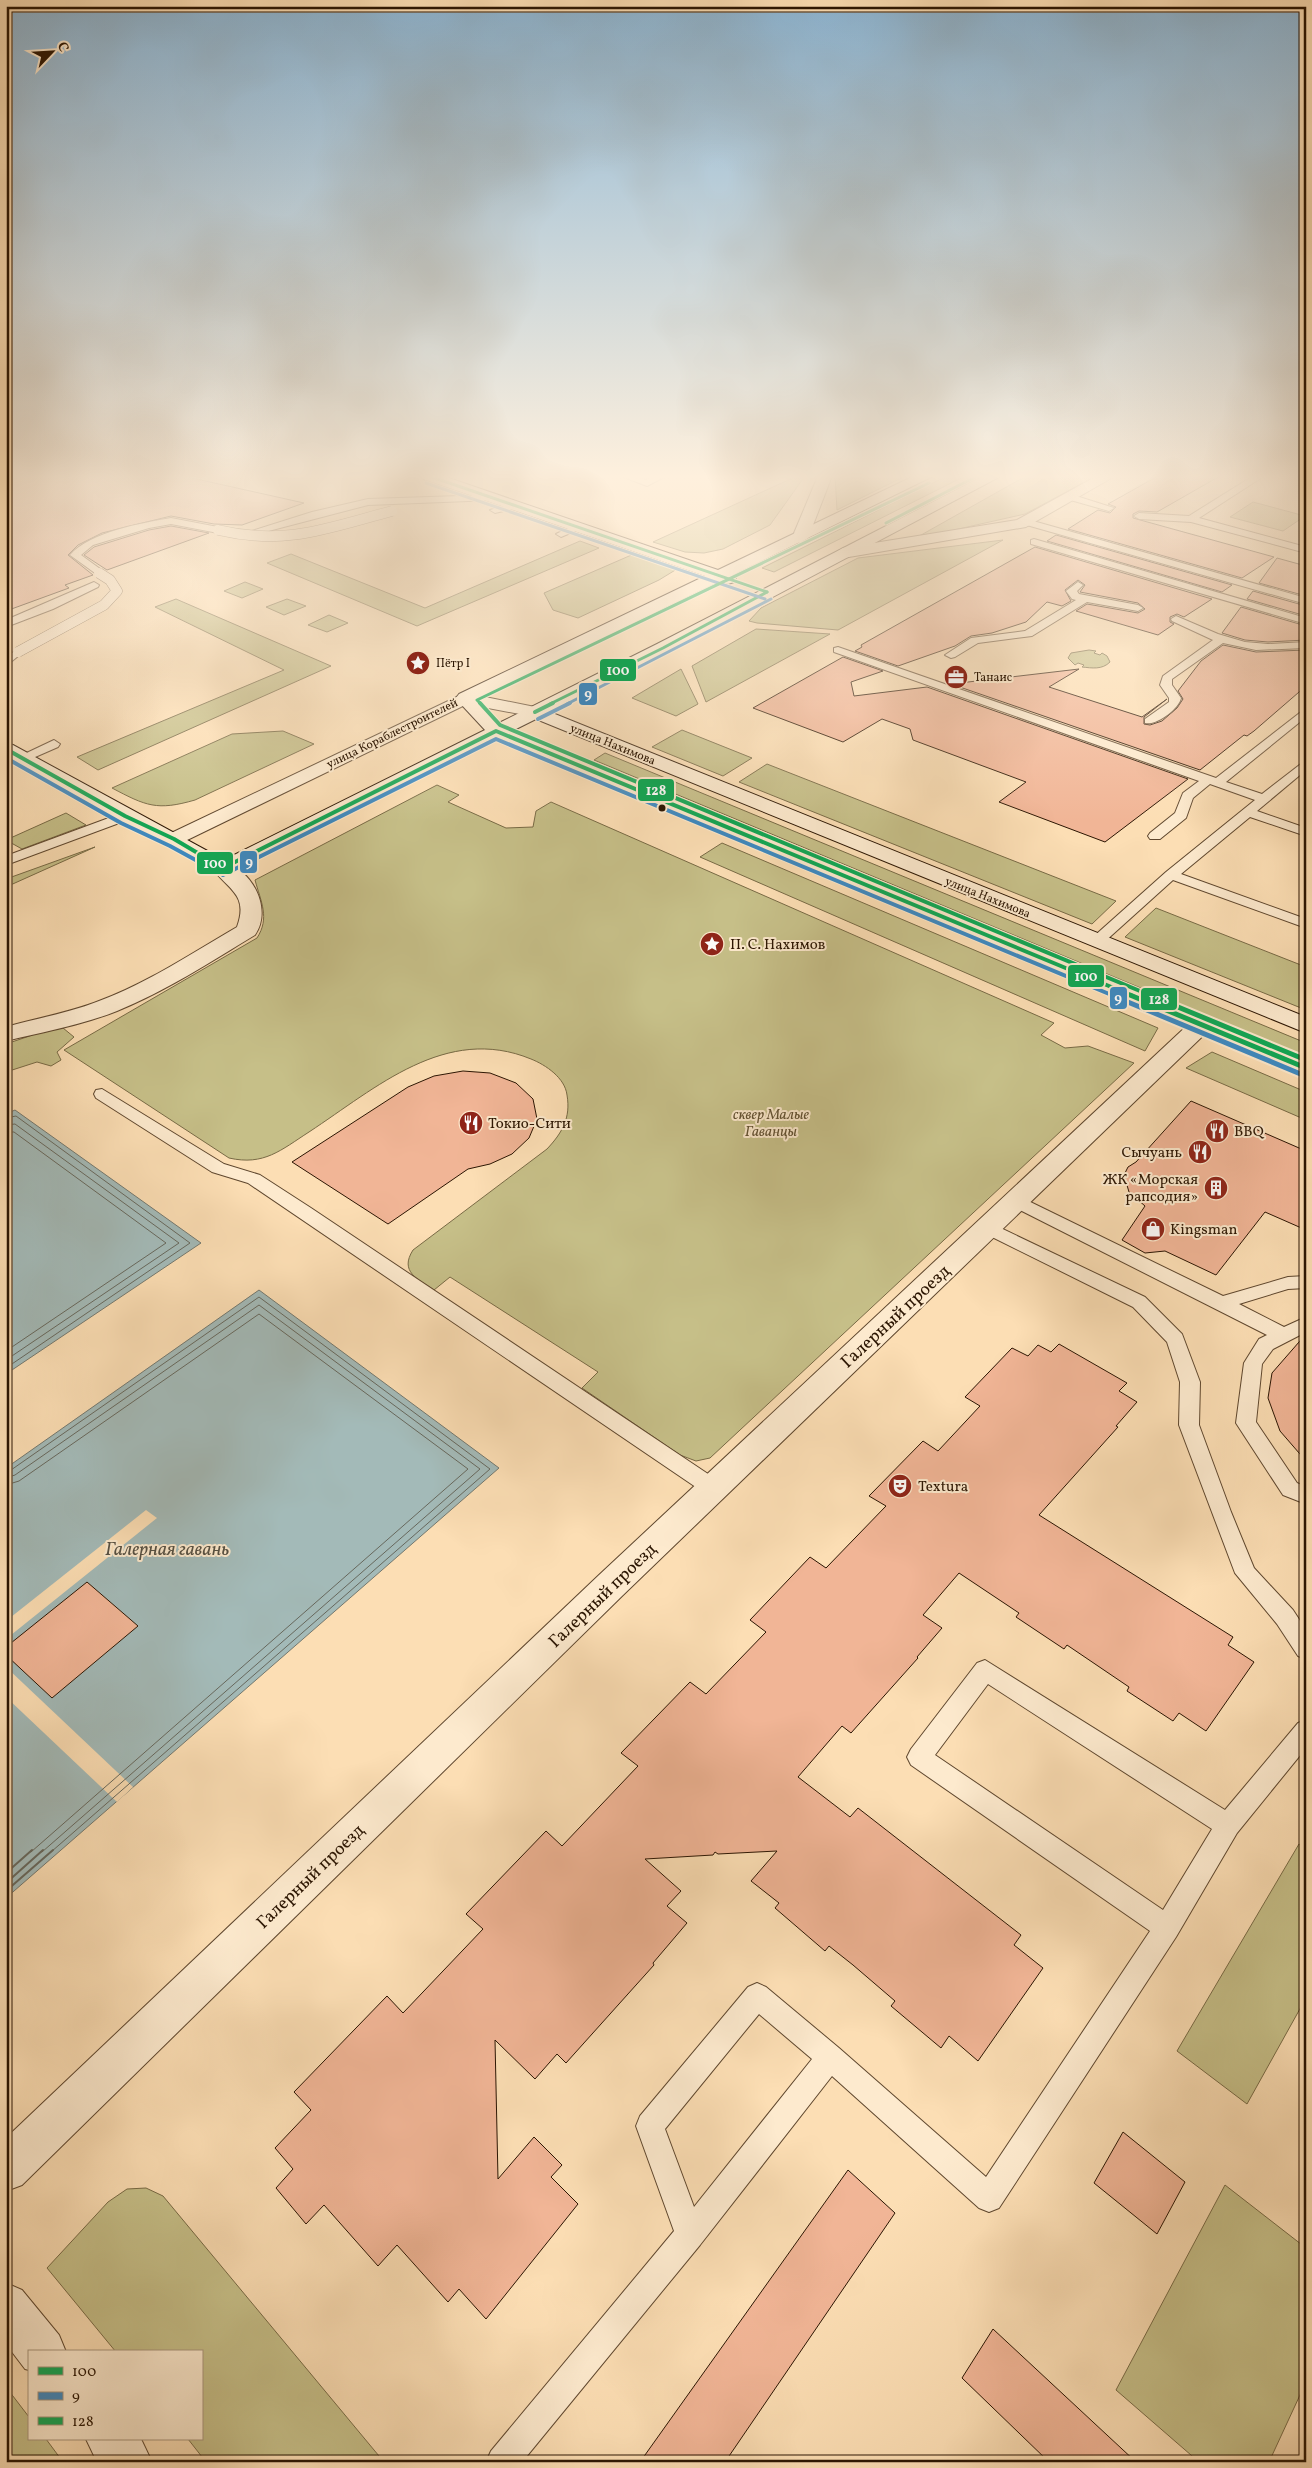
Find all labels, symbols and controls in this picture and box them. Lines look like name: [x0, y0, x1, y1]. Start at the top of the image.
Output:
north arrow: [28, 28, 78, 78]
text: С: [52, 39, 73, 55]
place icon: Пётр I: [405, 650, 431, 676]
place label: Пётр I: [436, 656, 470, 672]
line badge: 100: [599, 658, 637, 682]
text: 100: [606, 662, 630, 681]
office icon: Танаис: [943, 664, 969, 690]
place label: Танаис: [974, 670, 1012, 686]
line badge: 9: [578, 682, 598, 706]
text: 9: [584, 686, 592, 705]
street label: улица Кораблестроителей: [324, 695, 461, 773]
street label: улица Нахимова: [567, 720, 658, 769]
line badge: 128: [637, 778, 675, 802]
text: 128: [646, 782, 666, 801]
unlabelled marker: [657, 803, 667, 813]
line badge: 9: [239, 850, 258, 874]
line badge: 100: [196, 851, 234, 875]
text: 9: [245, 854, 253, 873]
text: 100: [203, 855, 227, 874]
street label: улица Нахимова: [942, 873, 1033, 922]
place icon: П. С. Нахимов: [699, 931, 725, 957]
place label: П. С. Нахимов: [730, 935, 825, 956]
line badge: 100: [1067, 964, 1105, 988]
text: 100: [1074, 968, 1098, 987]
line badge: 9: [1109, 986, 1128, 1010]
line badge: 128: [1140, 987, 1178, 1011]
text: 9: [1114, 990, 1122, 1009]
text: 128: [1149, 991, 1169, 1010]
park label: сквер Малые Гаванцы: [733, 1105, 810, 1143]
restaurant icon: Токио-Сити: [458, 1110, 484, 1136]
place label: Токио-Сити: [488, 1114, 571, 1135]
restaurant icon: BBQ: [1204, 1118, 1230, 1144]
place label: BBQ: [1234, 1122, 1265, 1143]
restaurant icon: Сычуань: [1187, 1139, 1213, 1165]
place label: Сычуань: [1121, 1143, 1182, 1164]
place label: ЖК «Морская рапсодия»: [1103, 1170, 1198, 1208]
building icon: ЖК «Морская рапсодия»: [1203, 1175, 1229, 1201]
shop icon: Kingsman: [1140, 1216, 1166, 1242]
place label: Kingsman: [1170, 1220, 1237, 1241]
street label: Галерный проезд: [836, 1260, 956, 1375]
theatre icon: Textura: [887, 1473, 913, 1499]
place label: Textura: [918, 1477, 968, 1498]
water label: Галерная гавань: [105, 1537, 229, 1563]
street label: Галерный проезд: [543, 1538, 663, 1654]
street label: Галерный проезд: [251, 1819, 371, 1935]
legend: [28, 2350, 202, 2440]
text: 100: [72, 2362, 96, 2383]
text: 9: [72, 2386, 80, 2407]
text: 128: [72, 2412, 94, 2433]

